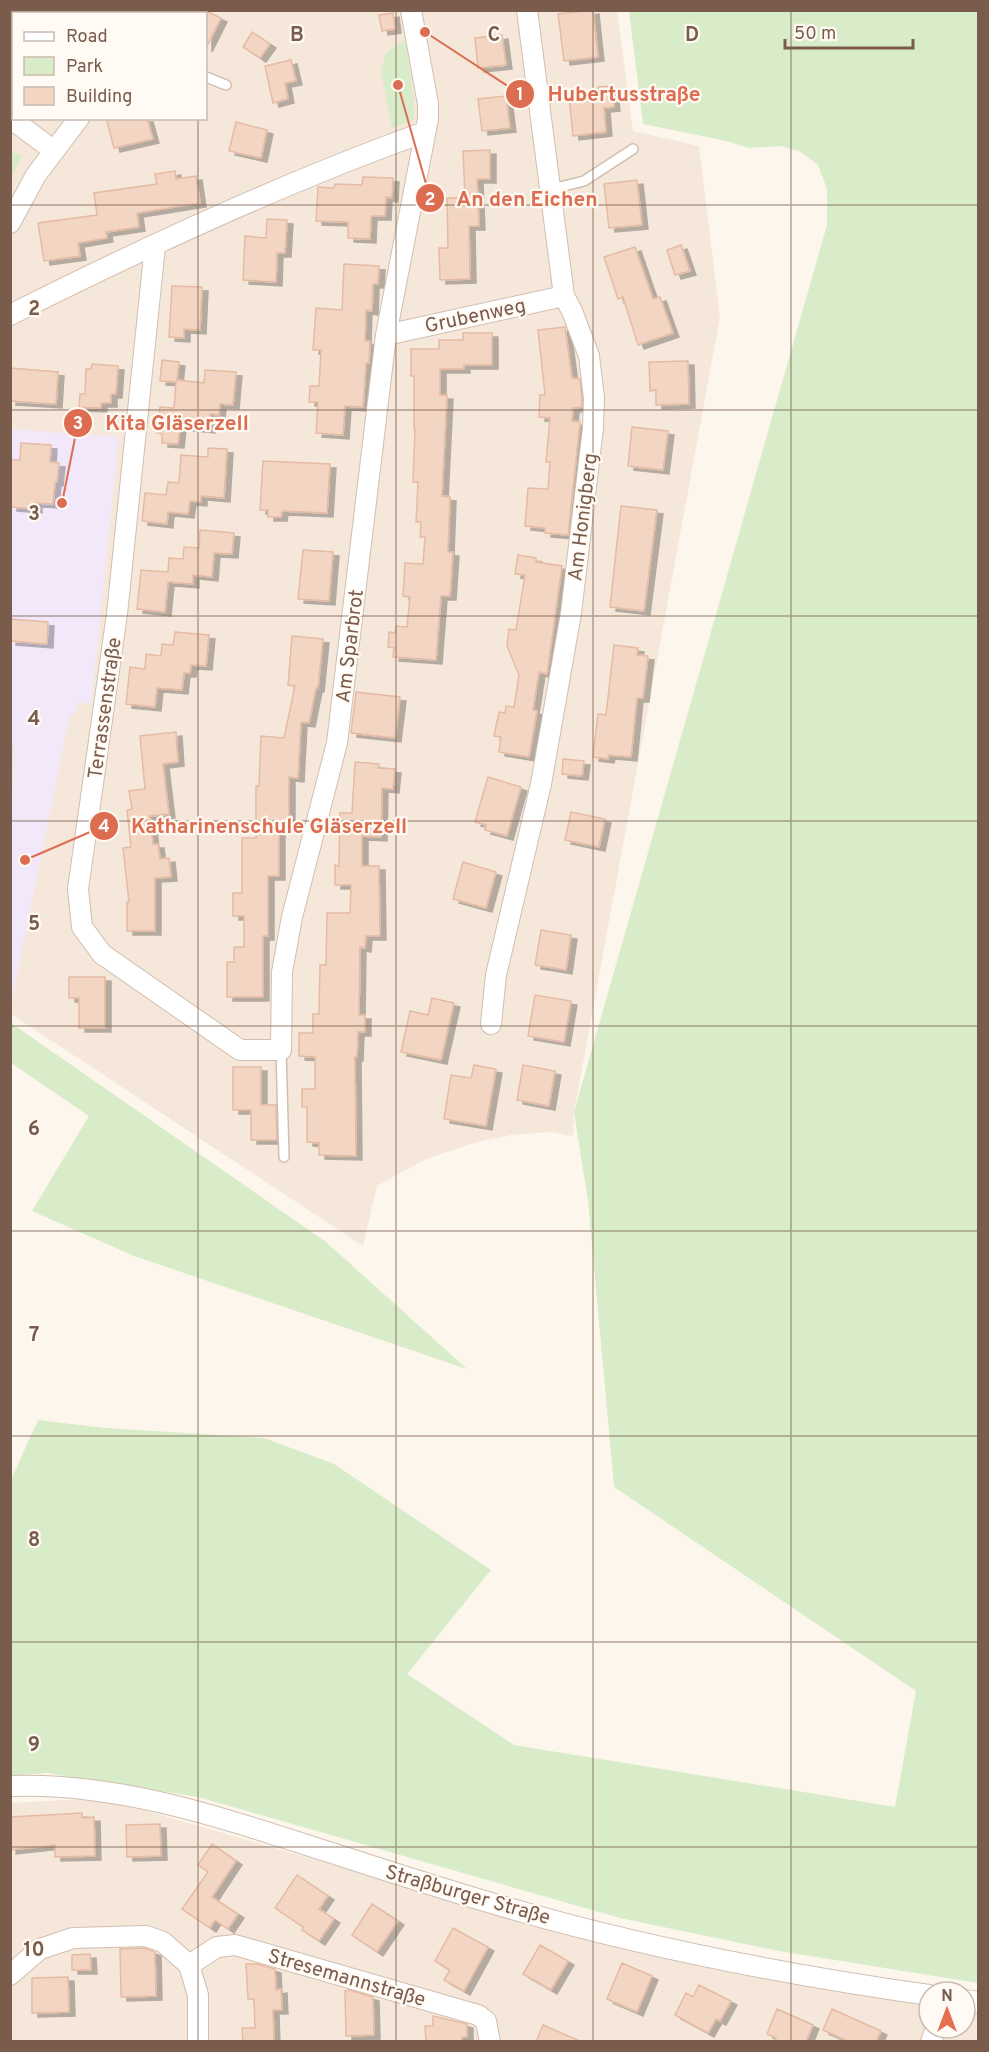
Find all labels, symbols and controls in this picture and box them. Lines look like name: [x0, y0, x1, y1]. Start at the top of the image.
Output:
legend: [12, 12, 207, 120]
scale bar: [785, 12, 912, 50]
text: B: [290, 23, 304, 49]
text: C: [488, 23, 500, 49]
text: D: [685, 23, 699, 49]
text: 50 m: [794, 23, 836, 46]
text: Road: [66, 26, 108, 49]
text: Park: [66, 56, 103, 79]
callout: Hubertusstraße: [505, 74, 712, 113]
text: Hubertusstraße: [548, 82, 701, 109]
text: 1: [516, 84, 524, 107]
text: Building: [66, 86, 132, 109]
callout: An den Eichen: [415, 179, 610, 218]
text: An den Eichen: [456, 187, 598, 214]
text: 2: [424, 189, 436, 212]
street label: Grubenweg: [422, 294, 528, 340]
text: 2: [28, 297, 40, 323]
callout: Kita Gläserzell: [63, 403, 261, 442]
text: Kita Gläserzell: [105, 411, 249, 438]
text: 3: [73, 413, 83, 436]
street label: Am Honigberg: [563, 452, 605, 583]
text: 3: [28, 502, 40, 528]
street label: Am Sparbrot: [331, 588, 371, 704]
street label: Terrassenstraße: [83, 636, 129, 781]
text: 4: [28, 707, 40, 733]
callout: Katharinenschule Gläserzell: [89, 807, 419, 846]
text: Katharinenschule Gläserzell: [131, 814, 407, 841]
text: 4: [98, 816, 110, 839]
text: 5: [28, 912, 40, 938]
text: 6: [28, 1117, 40, 1143]
text: 7: [29, 1323, 39, 1349]
text: 8: [28, 1528, 40, 1554]
text: 9: [28, 1733, 40, 1759]
street label: Straßburger Straße: [382, 1860, 553, 1932]
text: 10: [23, 1938, 45, 1964]
street label: Stresemannstraße: [265, 1944, 428, 2014]
north arrow: [917, 1980, 977, 2040]
text: N: [941, 1987, 953, 2007]

